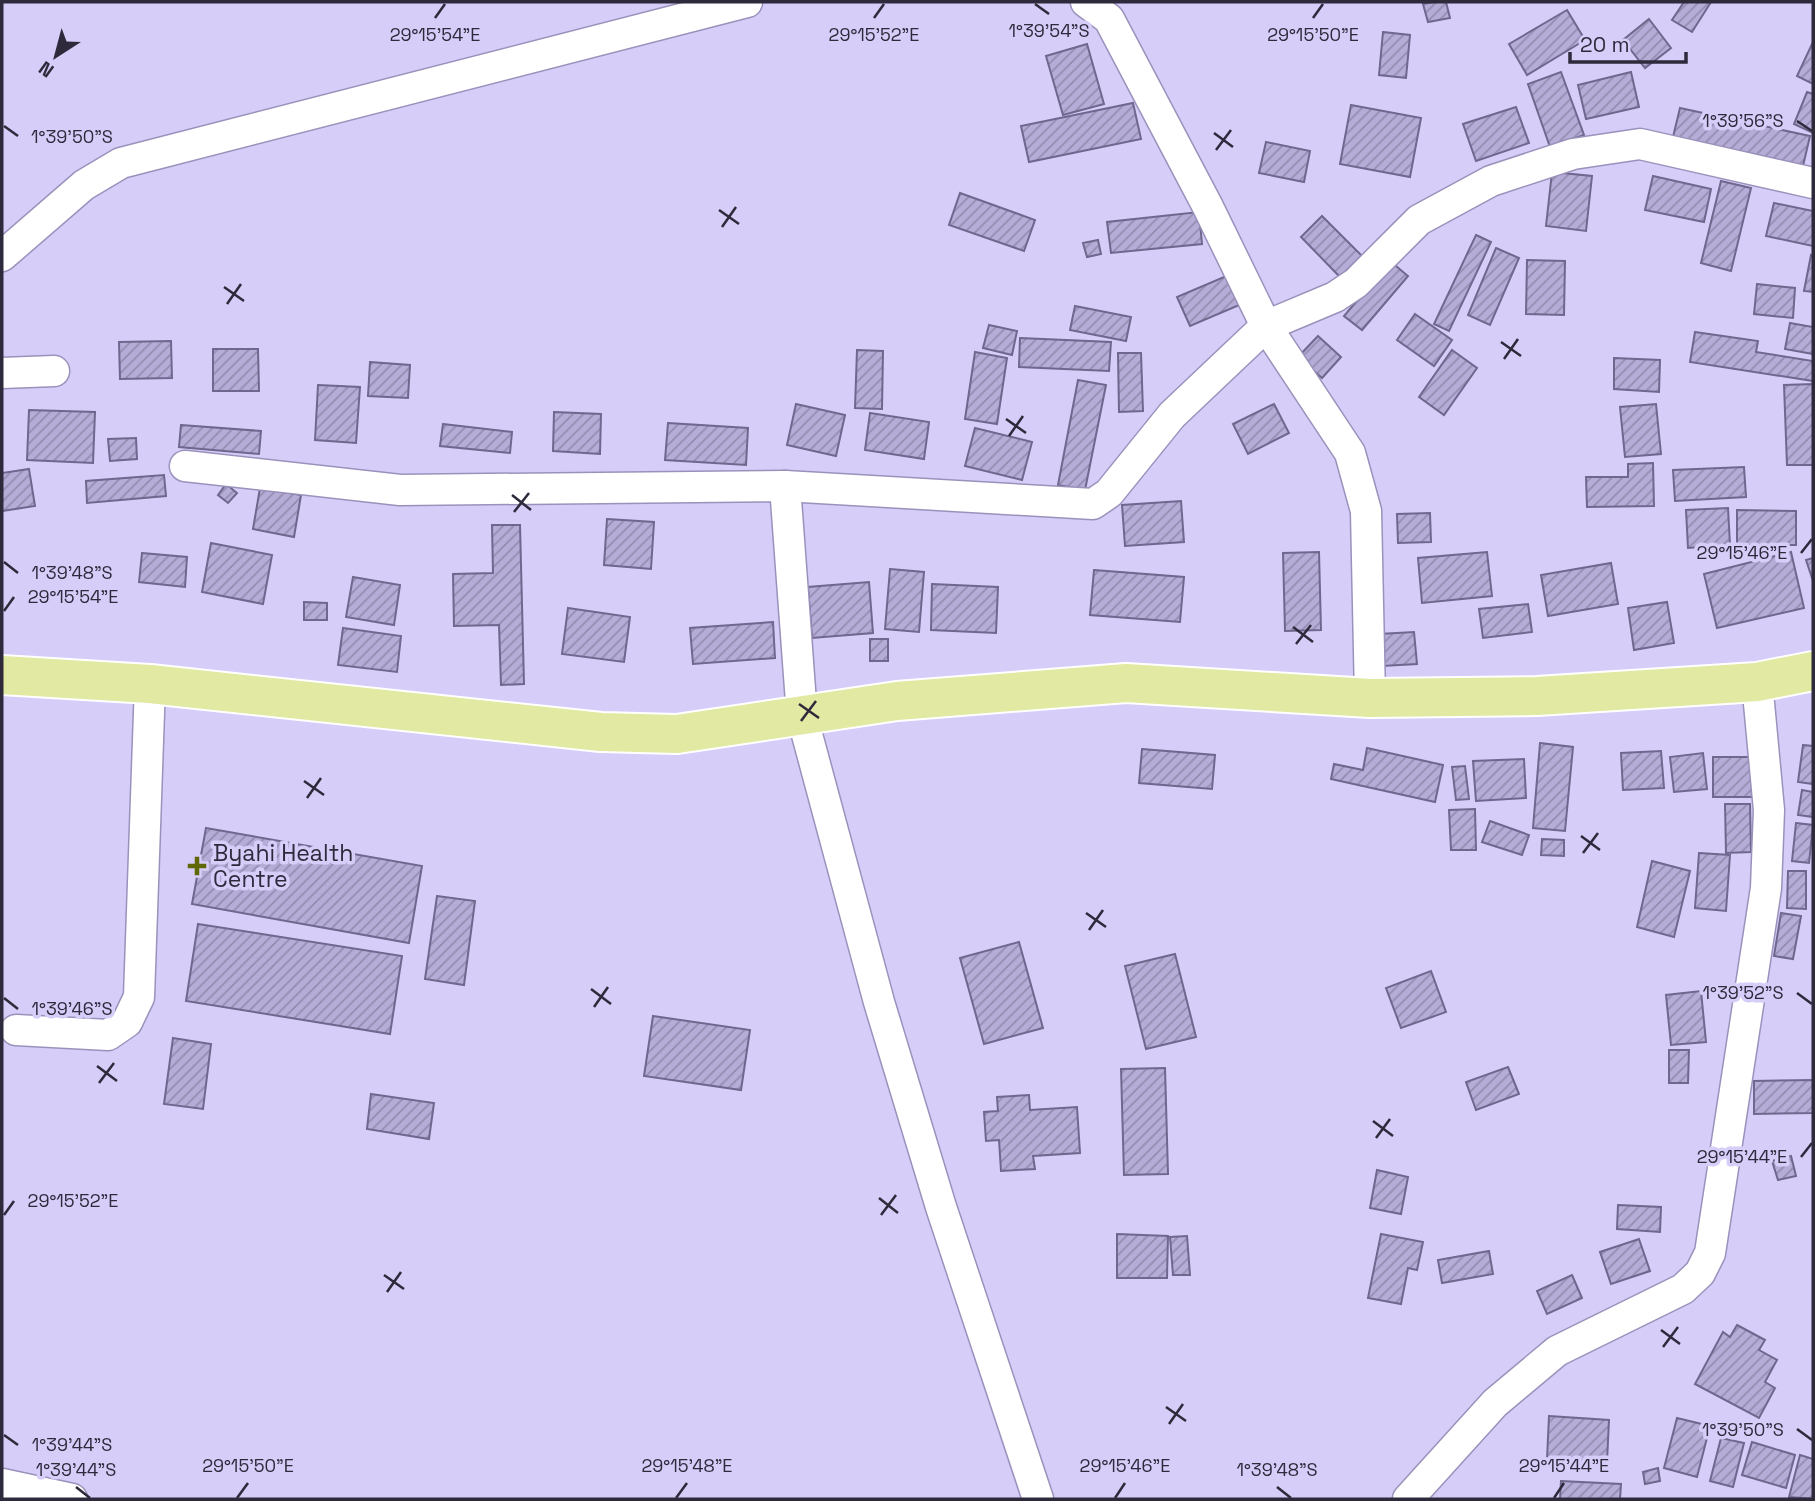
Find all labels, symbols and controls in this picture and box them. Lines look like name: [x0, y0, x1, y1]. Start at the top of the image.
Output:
text: 1°39'54"S: [1009, 19, 1089, 42]
north arrow: [21, 21, 91, 91]
scale bar: [1570, 21, 1686, 65]
text: 29°15'54"E: [390, 23, 480, 46]
text: 29°15'52"E: [829, 23, 919, 46]
text: 29°15'50"E: [1267, 23, 1359, 46]
text: 20 m: [1580, 31, 1630, 58]
text: N: [34, 55, 59, 83]
text: 1°39'56"S: [1702, 109, 1784, 132]
text: 1°39'50"S: [31, 125, 113, 148]
text: 29°15'46"E: [1697, 541, 1787, 564]
text: 1°39'48"S: [31, 561, 113, 584]
text: 29°15'54"E: [28, 585, 118, 608]
place label: Byahi Health Centre: [213, 838, 353, 894]
marker: Byahi Health Centre: [187, 856, 207, 876]
text: 1°39'52"S: [1703, 981, 1783, 1004]
text: 1°39'46"S: [32, 997, 112, 1020]
text: 29°15'44"E: [1697, 1145, 1787, 1168]
text: 29°15'52"E: [28, 1189, 118, 1212]
text: 1°39'50"S: [1702, 1418, 1784, 1441]
text: 1°39'44"S: [32, 1433, 112, 1456]
text: 29°15'50"E: [202, 1454, 294, 1477]
text: 29°15'48"E: [642, 1454, 733, 1477]
text: 29°15'46"E: [1080, 1454, 1170, 1477]
text: 29°15'44"E: [1519, 1454, 1609, 1477]
text: 1°39'44"S: [36, 1458, 116, 1481]
text: 1°39'48"S: [1236, 1458, 1318, 1481]

